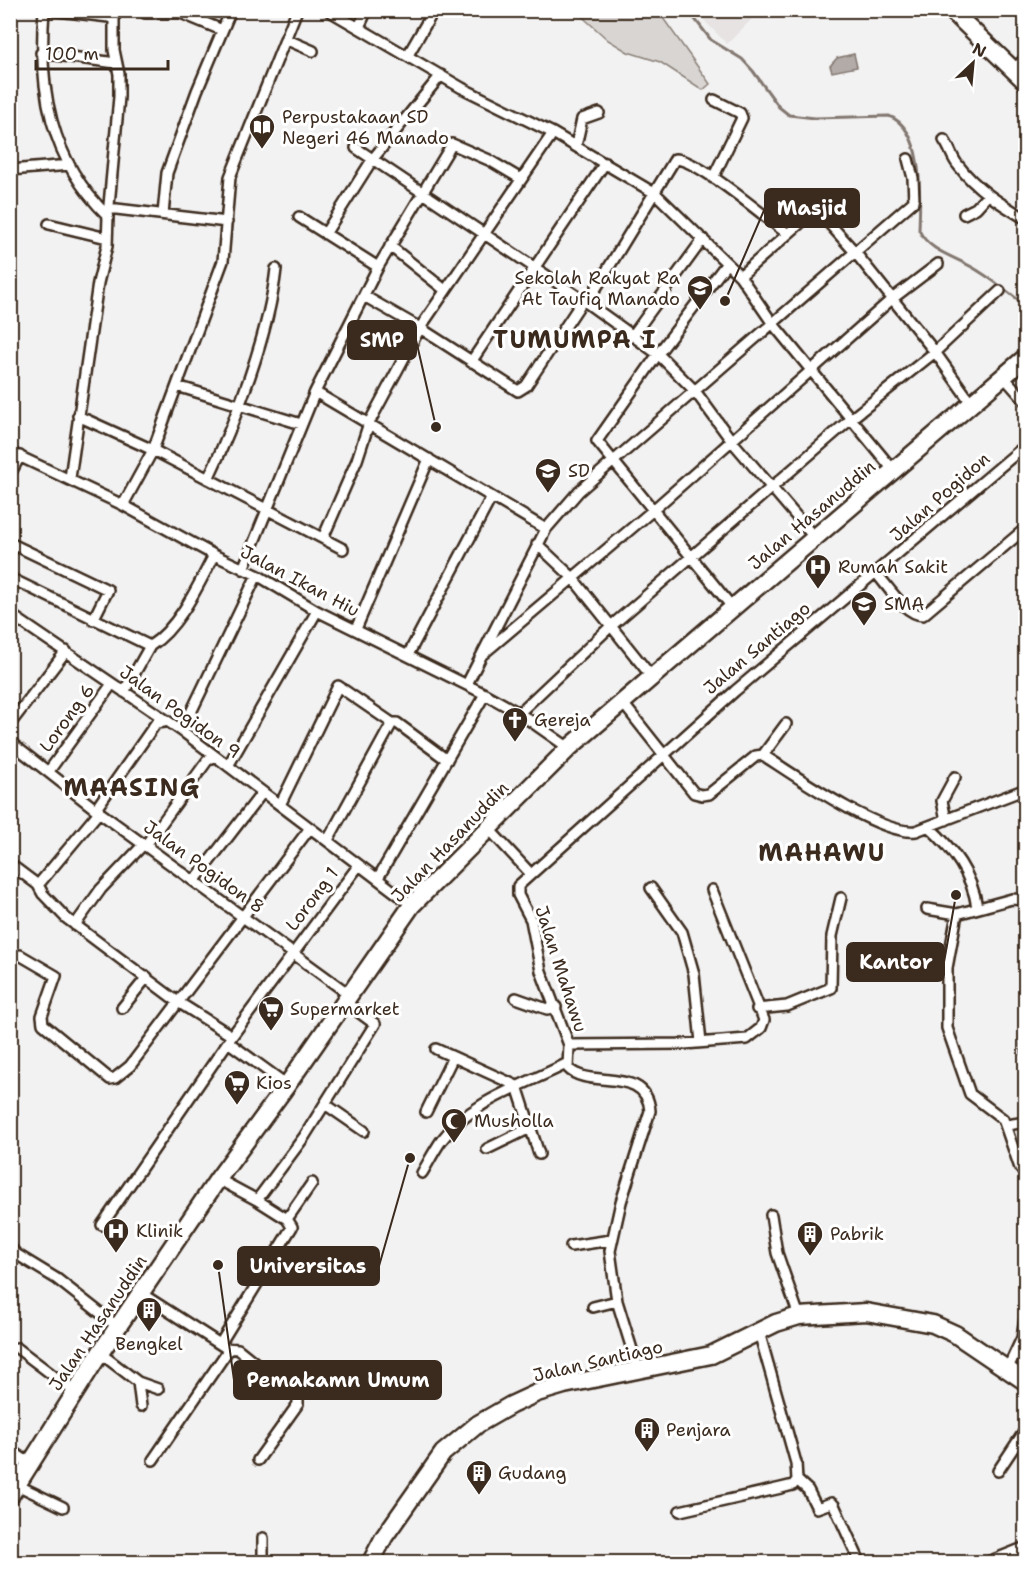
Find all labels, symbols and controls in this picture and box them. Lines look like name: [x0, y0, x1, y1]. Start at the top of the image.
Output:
scale bar: [36, 33, 168, 71]
north arrow: [943, 33, 1003, 93]
text: N: [969, 38, 990, 62]
text: 100 m: [45, 42, 99, 66]
place label: Perpustakaan SD Negeri 46 Manado: [282, 105, 449, 150]
library icon: Perpustakaan SD Negeri 46 Manado: [247, 112, 277, 150]
callout: Masjid: [765, 189, 859, 227]
text: Masjid: [777, 195, 847, 221]
place label: Sekolah Rakyat Ra At Taufiq Manado: [514, 266, 680, 311]
school or university icon: Sekolah Rakyat Ra At Taufiq Manado: [685, 273, 715, 311]
callout: SMP: [348, 321, 416, 359]
district label: TUMUMPA I: [493, 324, 657, 356]
text: SMP: [360, 327, 404, 353]
street label: Jalan Pogidon: [885, 447, 995, 547]
street label: Jalan Hasanuddin: [743, 455, 881, 575]
school or university icon: SD: [533, 456, 563, 494]
place label: SD: [568, 459, 590, 483]
street label: Jalan Ikan Hiu: [236, 540, 364, 622]
hospital icon: Rumah Sakit: [803, 552, 833, 590]
place label: Rumah Sakit: [838, 555, 948, 579]
school or university icon: SMA: [849, 589, 879, 627]
place label: SMA: [884, 592, 924, 616]
street label: Jalan Santiago: [699, 596, 815, 700]
street label: Jalan Pogidon 9: [115, 660, 245, 764]
street label: Lorong 6: [34, 679, 100, 757]
church icon: Gereja: [500, 705, 530, 743]
place label: Gereja: [534, 708, 591, 732]
district label: MAASING: [63, 772, 201, 804]
street label: Jalan Hasanuddin: [386, 776, 514, 908]
street label: Jalan Pogidon 8: [139, 815, 269, 919]
district label: MAHAWU: [758, 837, 886, 869]
street label: Lorong 1: [280, 862, 344, 936]
street label: Jalan Mahawu: [529, 903, 593, 1035]
callout: Kantor: [847, 943, 944, 981]
text: Kantor: [859, 949, 933, 975]
supermarket icon: Supermarket: [256, 994, 286, 1032]
place label: Supermarket: [290, 997, 400, 1021]
supermarket icon: Kios: [222, 1068, 252, 1106]
place label: Kios: [256, 1071, 292, 1095]
mosque icon: Musholla: [439, 1106, 469, 1144]
place label: Musholla: [474, 1109, 554, 1133]
hospital icon: Klinik: [101, 1216, 131, 1254]
place label: Klinik: [136, 1219, 183, 1243]
building icon: Pabrik: [795, 1219, 825, 1257]
place label: Pabrik: [830, 1222, 884, 1246]
callout: Universitas: [238, 1247, 379, 1285]
street label: Jalan Hasanuddin: [44, 1250, 152, 1396]
text: Universitas: [250, 1253, 366, 1279]
building icon: Bengkel: [134, 1295, 164, 1333]
place label: Bengkel: [115, 1332, 183, 1356]
street label: Jalan Santiago: [531, 1334, 665, 1388]
callout: Pemakamn Umum: [234, 1361, 441, 1399]
text: Pemakamn Umum: [247, 1367, 429, 1393]
building icon: Penjara: [632, 1415, 662, 1453]
place label: Penjara: [666, 1418, 731, 1442]
building icon: Gudang: [464, 1458, 494, 1496]
place label: Gudang: [498, 1461, 566, 1485]

